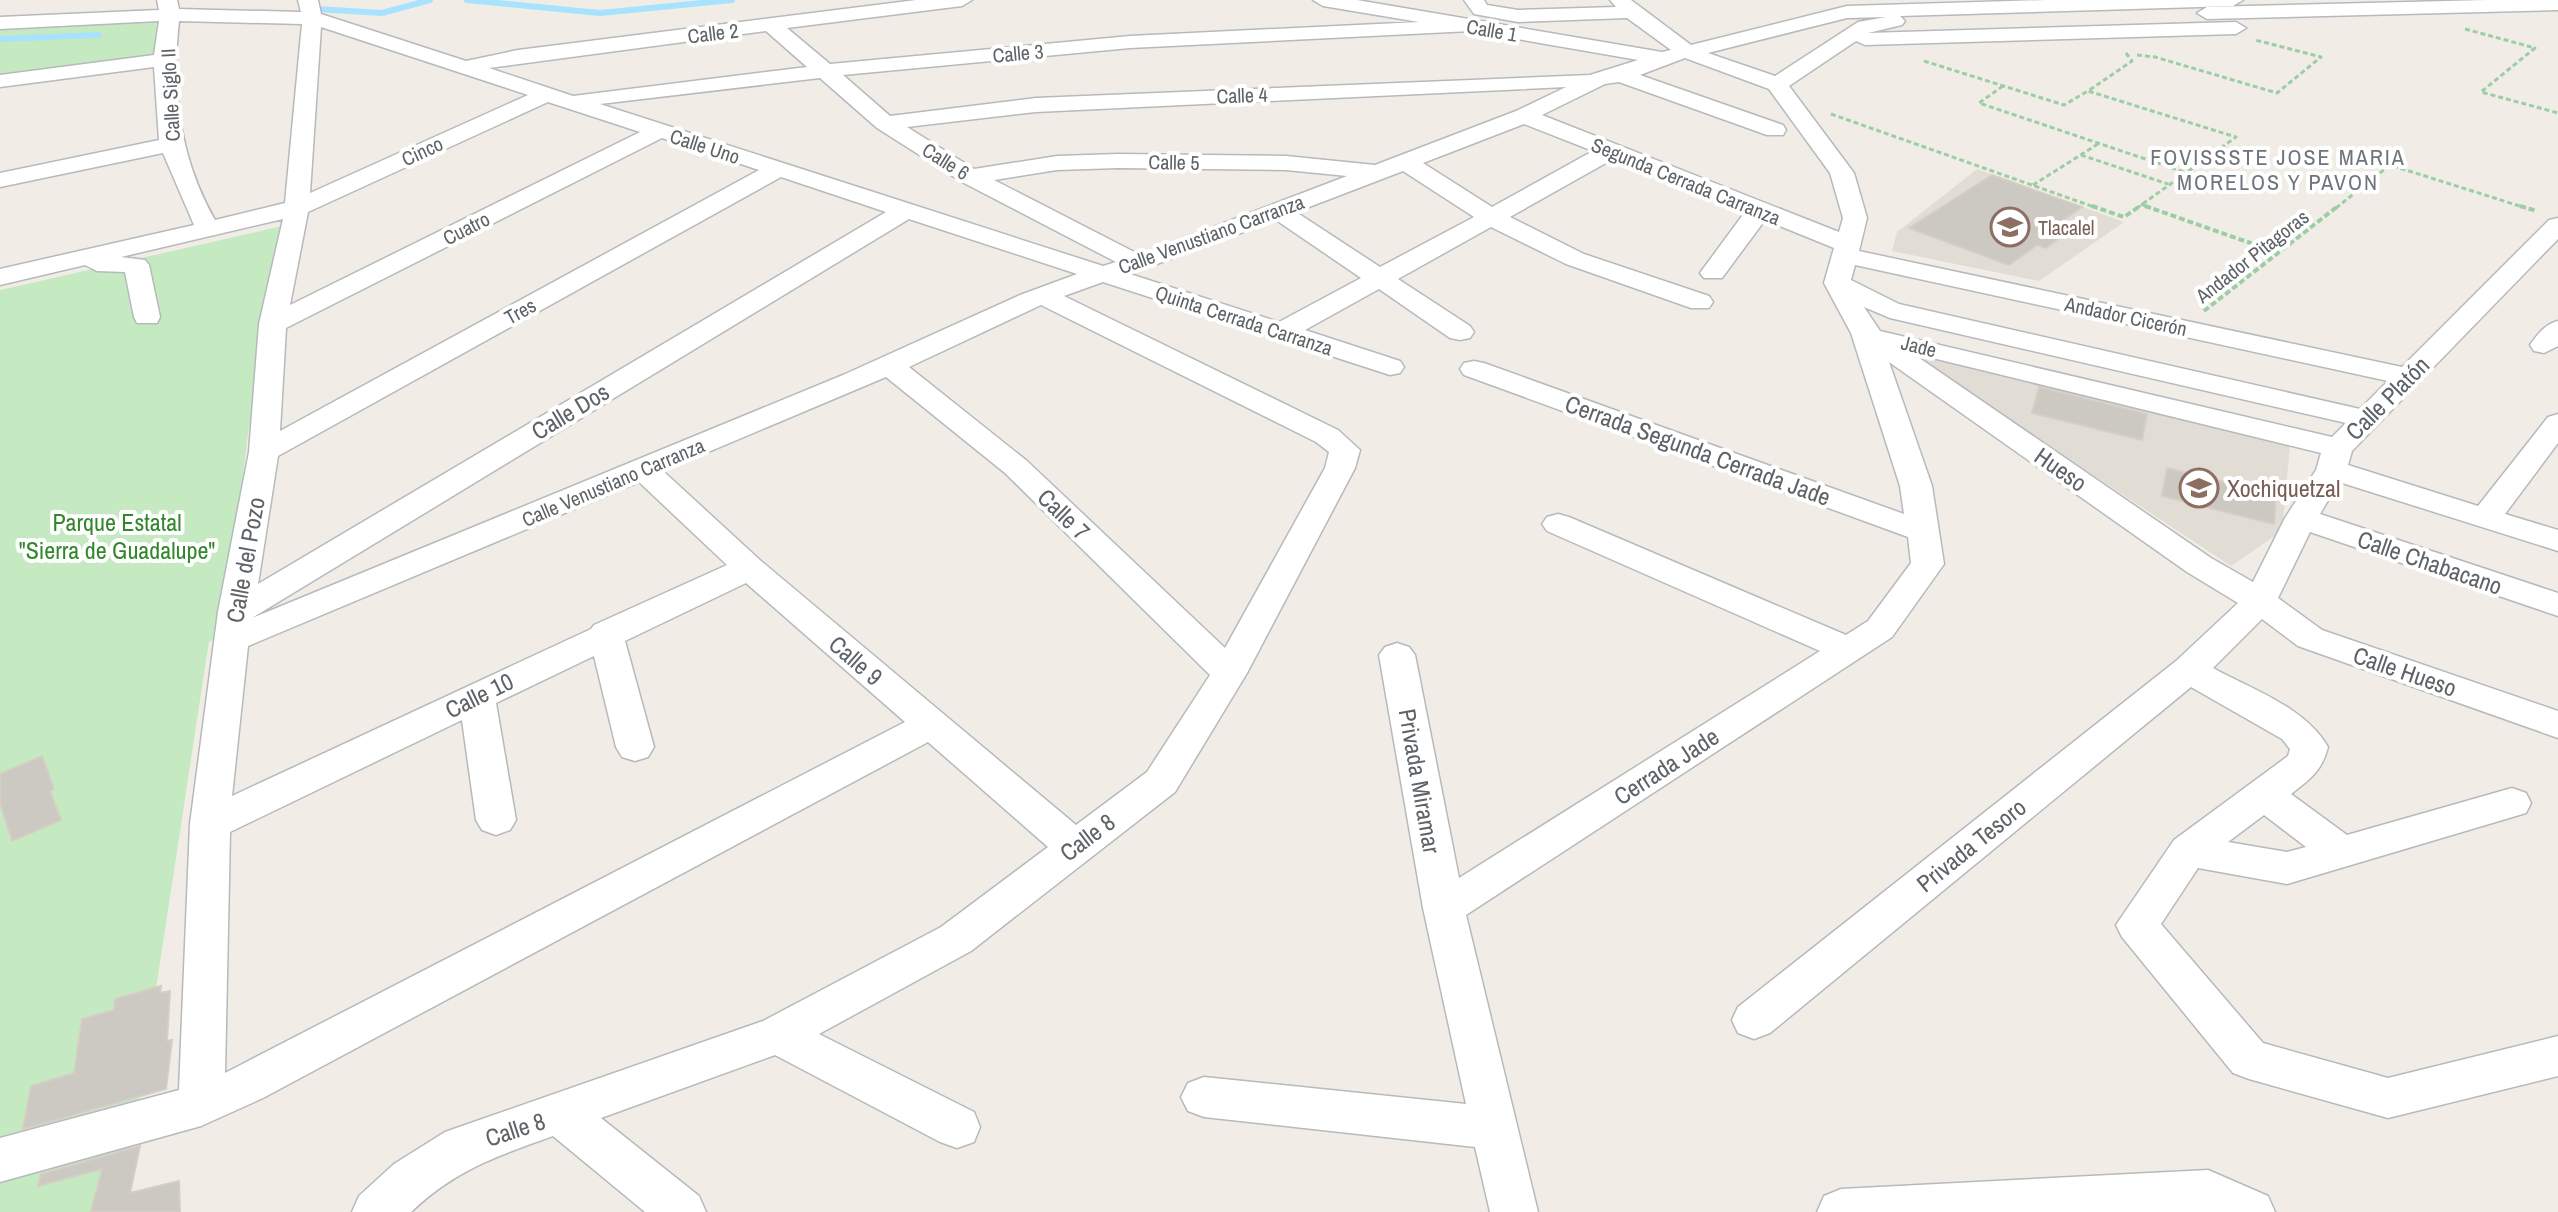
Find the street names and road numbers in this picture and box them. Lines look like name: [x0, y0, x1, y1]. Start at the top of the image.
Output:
street label: Calle 1: [1465, 12, 1519, 48]
street label: Calle 2: [686, 16, 740, 50]
street label: Calle 3: [991, 37, 1045, 69]
street label: Calle Siglo II: [154, 48, 186, 142]
street label: Calle 4: [1216, 81, 1268, 109]
street label: Calle Uno: [667, 122, 743, 170]
street label: Cinco: [397, 130, 447, 172]
street label: Segunda Cerrada Carranza: [1588, 131, 1784, 231]
street label: Calle 6: [917, 136, 975, 186]
street label: Calle 5: [1148, 148, 1200, 176]
street label: Calle Venustiano Carranza: [1114, 188, 1308, 280]
street label: Andador Pitagoras: [2189, 203, 2314, 309]
street label: Cuatro: [438, 205, 494, 251]
street label: Quinta Cerrada Carranza: [1152, 279, 1336, 361]
street label: Andador Cicerón: [2062, 290, 2189, 342]
street label: Tres: [499, 291, 541, 331]
street label: Jade: [1898, 329, 1940, 363]
street label: Calle Platón: [2338, 349, 2436, 447]
street label: Calle Dos: [525, 375, 615, 447]
street label: Cerrada Segunda Cerrada Jade: [1561, 387, 1835, 513]
street label: Calle Venustiano Carranza: [518, 431, 708, 533]
street label: Hueso: [2029, 440, 2093, 498]
street label: Calle 7: [1031, 481, 1097, 547]
street label: Calle del Pozo: [218, 495, 272, 625]
street label: Calle Chabacano: [2353, 522, 2507, 602]
street label: Calle 9: [822, 628, 890, 692]
street label: Calle Hueso: [2349, 638, 2461, 704]
street label: Calle 10: [440, 665, 518, 725]
street label: Privada Miramar: [1392, 706, 1449, 856]
street label: Cerrada Jade: [1607, 720, 1725, 812]
street label: Privada Tesoro: [1910, 791, 2032, 899]
street label: Calle 8: [1053, 806, 1121, 868]
street label: Calle 8: [481, 1104, 549, 1154]

